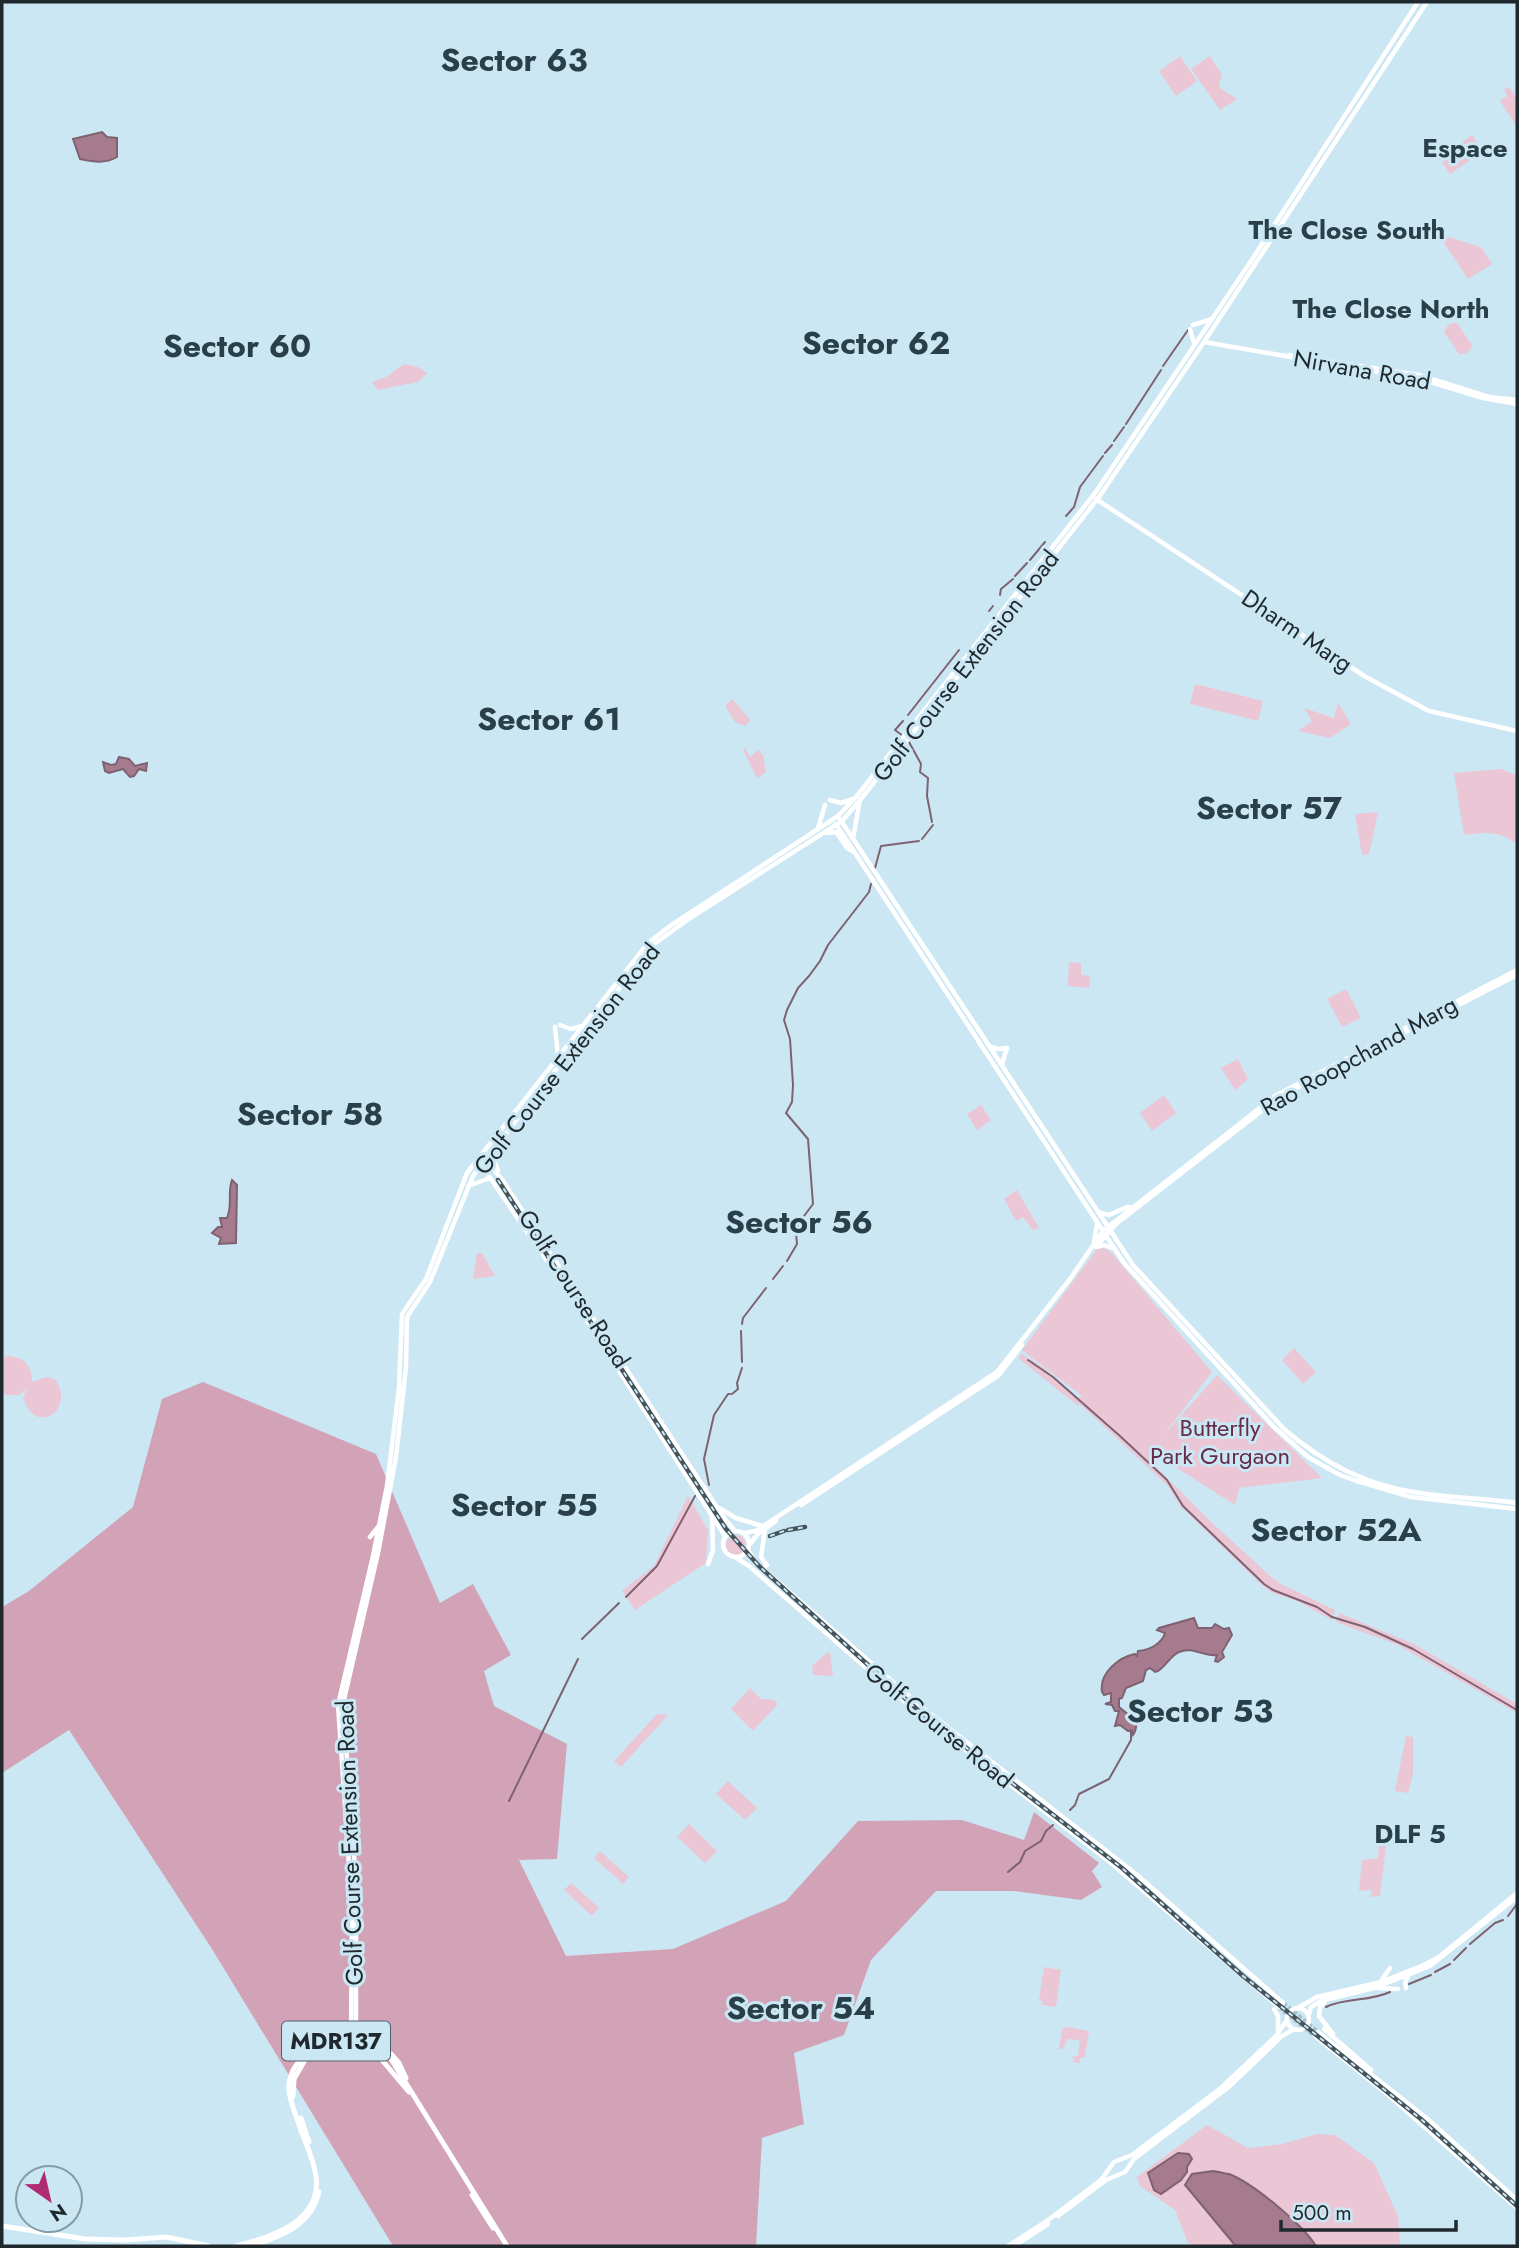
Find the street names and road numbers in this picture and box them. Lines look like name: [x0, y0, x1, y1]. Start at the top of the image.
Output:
street label: Nirvana Road: [1291, 340, 1434, 399]
street label: Golf Course Extension Road: [864, 542, 1067, 789]
street label: Dharm Marg: [1235, 581, 1360, 681]
street label: Golf Course Extension Road: [465, 935, 668, 1182]
street label: Rao Roopchand Marg: [1254, 987, 1464, 1124]
street label: Golf Course Road: [510, 1203, 639, 1375]
street label: Golf Course Road: [857, 1655, 1021, 1797]
street label: Golf Course Extension Road: [327, 1700, 372, 1986]
road number: MDR137: [282, 2022, 390, 2060]

